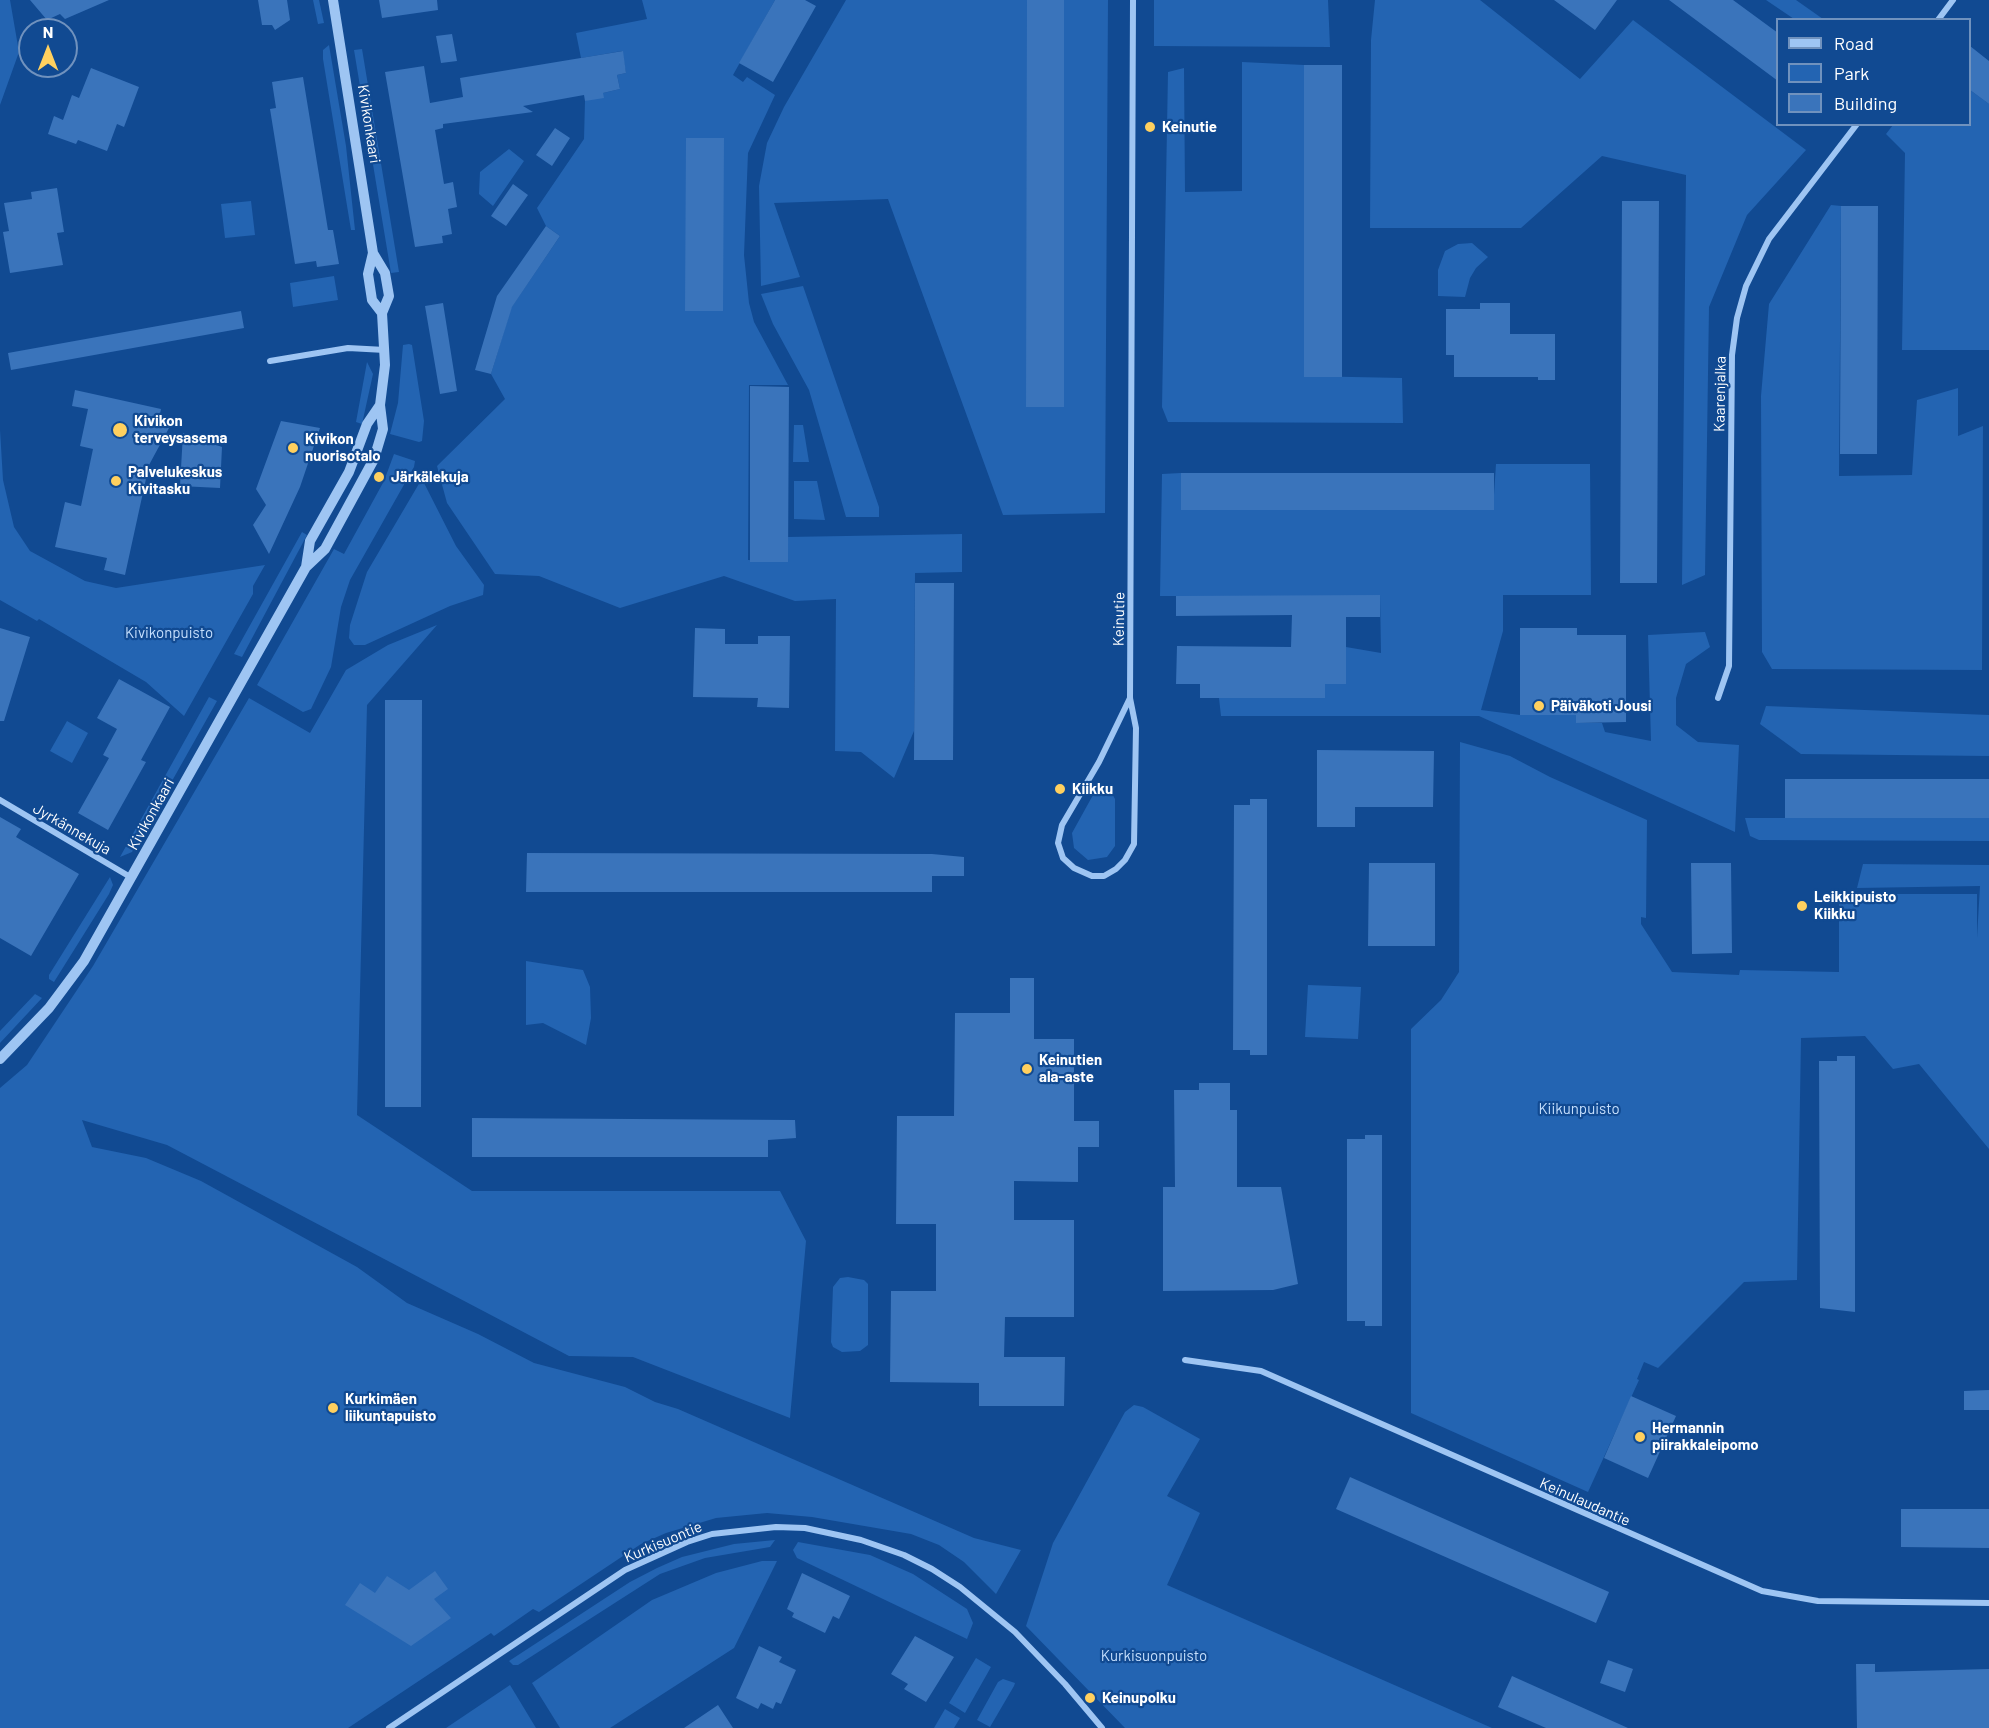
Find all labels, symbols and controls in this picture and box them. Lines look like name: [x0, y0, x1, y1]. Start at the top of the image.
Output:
north arrow: [18, 18, 78, 78]
legend: [1776, 18, 1971, 126]
text: N: [43, 22, 53, 41]
text: Road: [1834, 32, 1874, 54]
text: Park: [1834, 62, 1869, 84]
street label: Kivikonkaari: [354, 83, 384, 165]
text: Building: [1834, 92, 1897, 114]
place label: Keinutie: [1162, 118, 1217, 136]
marker: Keinutie: [1143, 120, 1157, 134]
street label: Kaarenjalka: [1710, 356, 1730, 432]
place label: Kivikon terveysasema: [134, 412, 227, 447]
marker: Kivikon terveysasema: [111, 421, 129, 439]
place label: Kivikon nuorisotalo: [305, 430, 381, 465]
marker: Kivikon nuorisotalo: [286, 441, 300, 455]
place label: Palvelukeskus Kivitasku: [128, 463, 222, 498]
place label: Järkälekuja: [391, 468, 469, 486]
marker: Järkälekuja: [372, 470, 386, 484]
marker: Palvelukeskus Kivitasku: [109, 474, 123, 488]
street label: Keinutie: [1110, 592, 1128, 646]
park label: Kivikonpuisto: [125, 624, 213, 642]
place label: Päiväkoti Jousi: [1551, 697, 1651, 715]
marker: Päiväkoti Jousi: [1532, 699, 1546, 713]
street label: Kivikonkaari: [124, 775, 178, 853]
place label: Kiikku: [1072, 780, 1113, 798]
marker: Kiikku: [1053, 782, 1067, 796]
street label: Jyrkännekuja: [30, 799, 114, 859]
place label: Leikkipuisto Kiikku: [1814, 888, 1896, 923]
marker: Leikkipuisto Kiikku: [1795, 899, 1809, 913]
place label: Keinutien ala-aste: [1039, 1051, 1102, 1086]
marker: Keinutien ala-aste: [1020, 1062, 1034, 1076]
park label: Kiikunpuisto: [1538, 1100, 1620, 1118]
place label: Kurkimäen liikuntapuisto: [345, 1390, 436, 1425]
marker: Kurkimäen liikuntapuisto: [326, 1401, 340, 1415]
place label: Hermannin piirakkaleipomo: [1652, 1419, 1759, 1454]
marker: Hermannin piirakkaleipomo: [1633, 1430, 1647, 1444]
street label: Keinulaudantie: [1537, 1474, 1633, 1530]
street label: Kurkisuontie: [621, 1518, 705, 1566]
park label: Kurkisuonpuisto: [1101, 1647, 1207, 1665]
place label: Keinupolku: [1102, 1689, 1176, 1707]
marker: Keinupolku: [1083, 1691, 1097, 1705]

